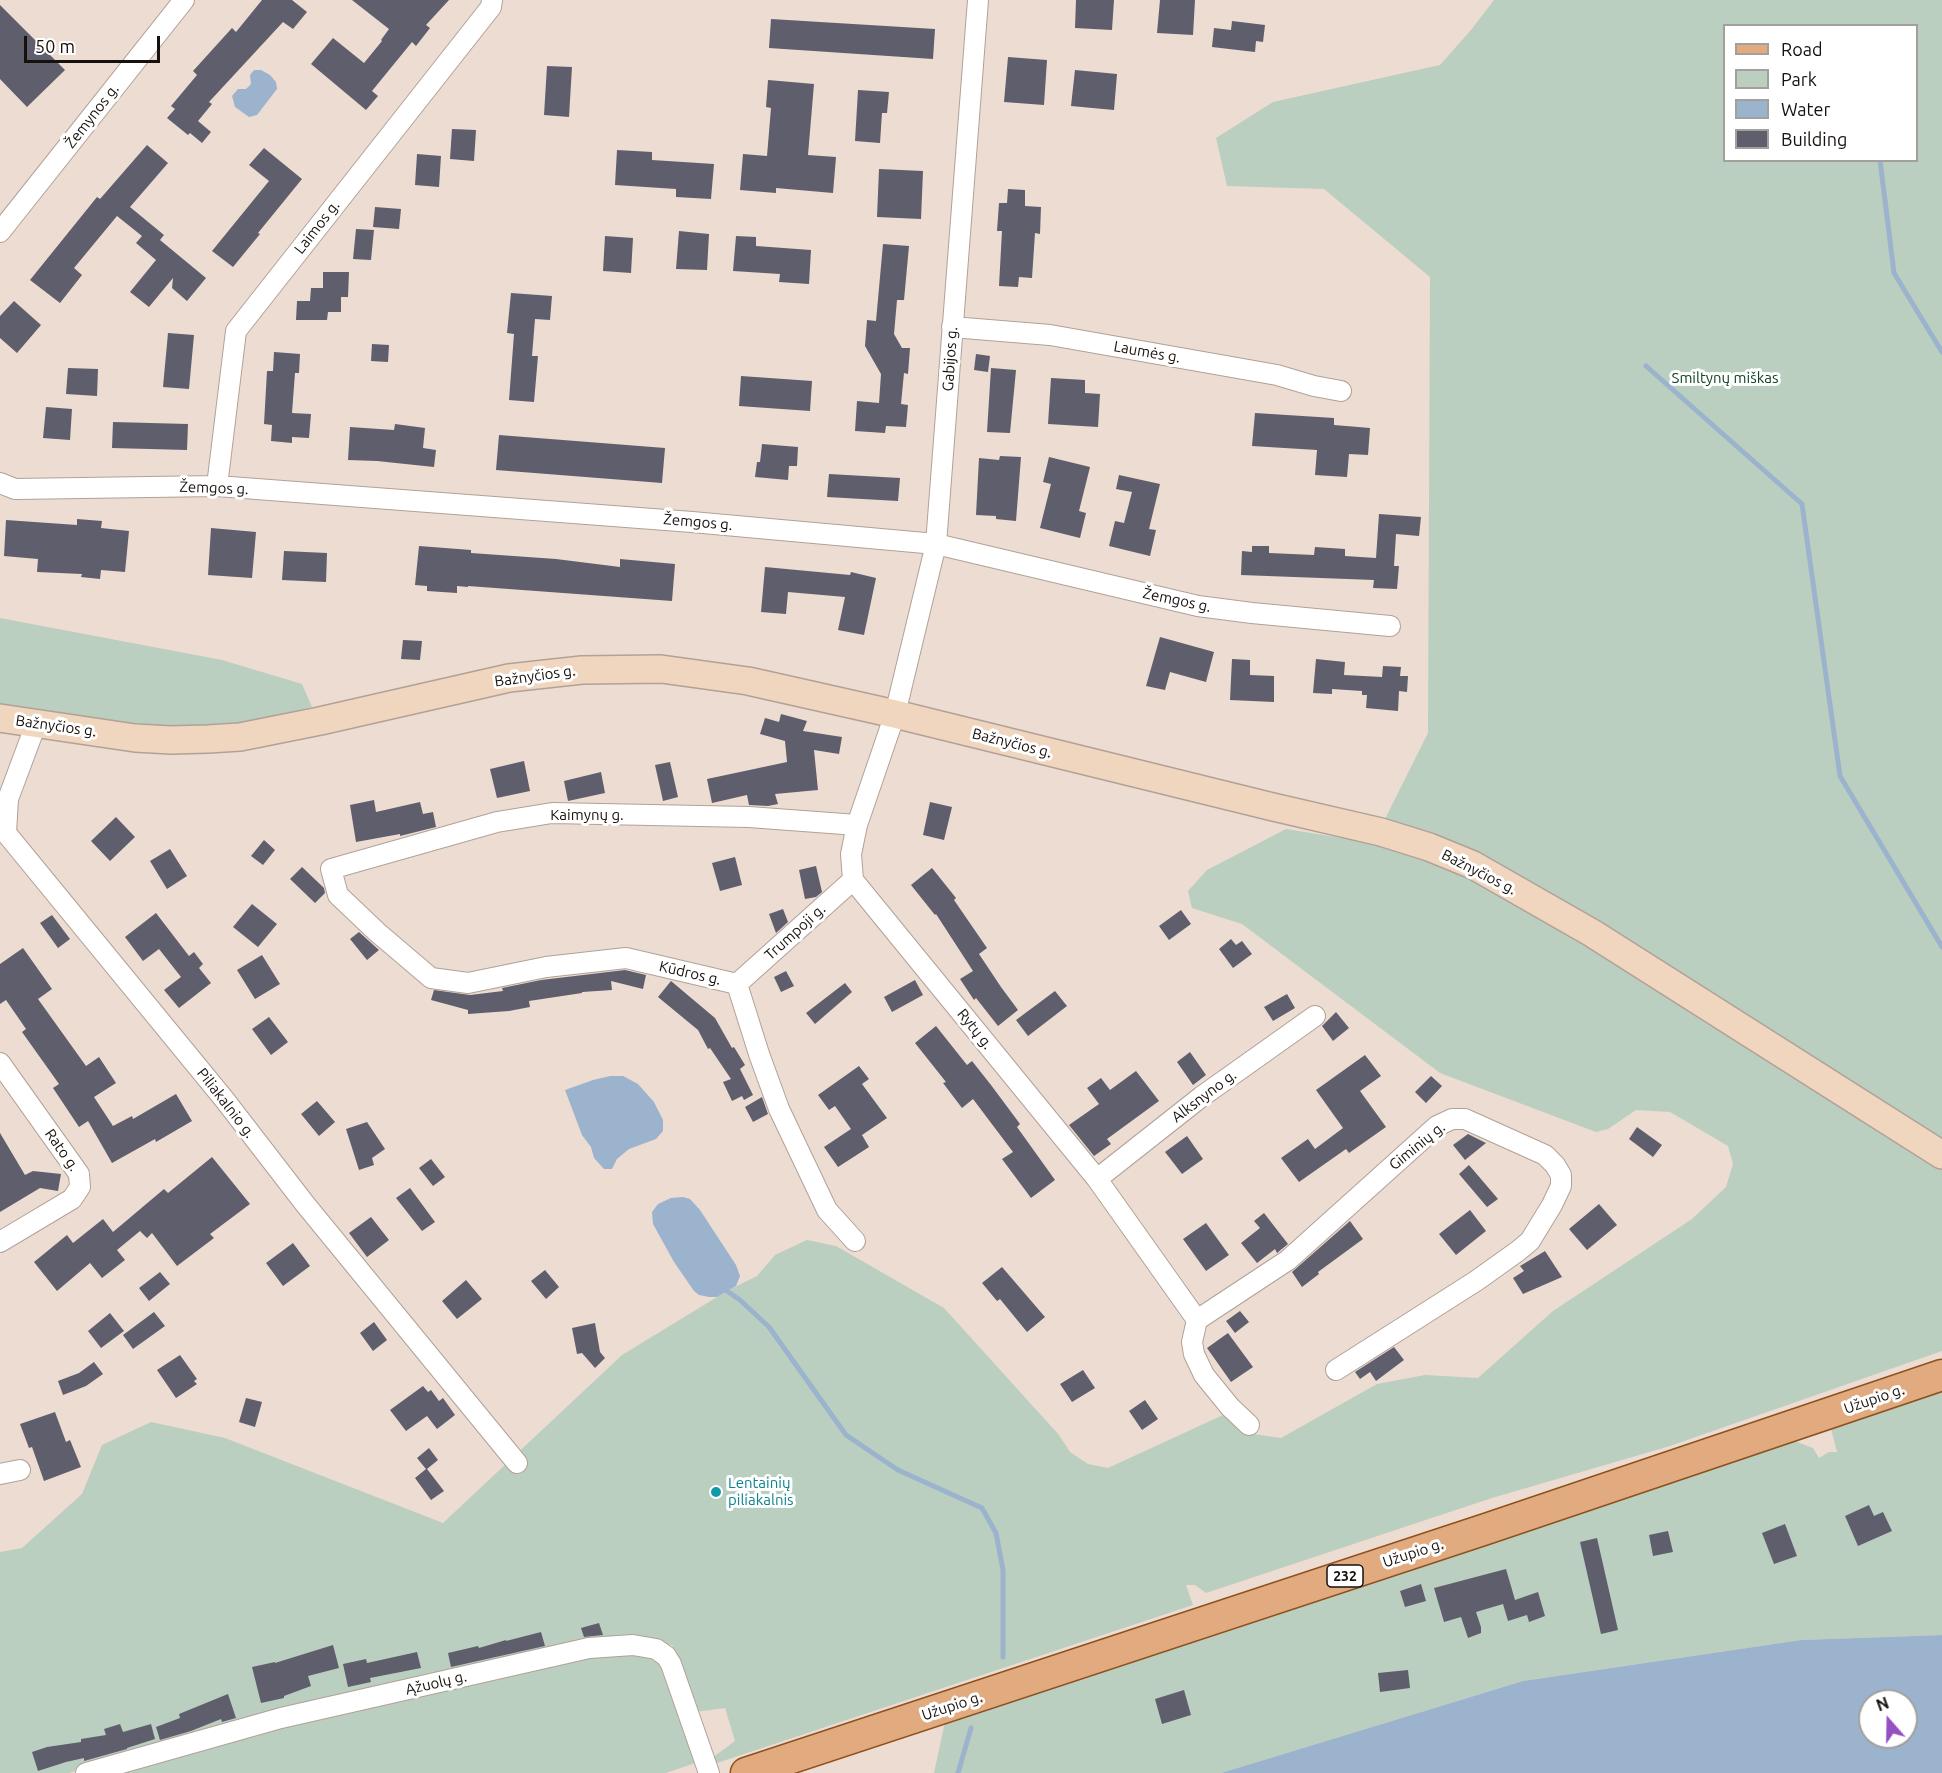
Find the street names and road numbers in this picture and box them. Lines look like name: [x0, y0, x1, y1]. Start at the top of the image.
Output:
street label: Žemynos g.: [61, 80, 123, 152]
street label: Laimos g.: [291, 197, 343, 257]
street label: Gabijos g.: [939, 326, 961, 392]
street label: Laumės g.: [1112, 337, 1182, 367]
street label: Žemgos g.: [179, 478, 249, 498]
street label: Žemgos g.: [663, 510, 733, 534]
street label: Žemgos g.: [1141, 584, 1213, 616]
street label: Bažnyčios g.: [493, 661, 577, 691]
street label: Bažnyčios g.: [14, 711, 98, 741]
street label: Bažnyčios g.: [970, 724, 1054, 762]
street label: Kaimynų g.: [550, 806, 624, 824]
street label: Bažnyčios g.: [1439, 845, 1519, 899]
street label: Trumpoji g.: [761, 900, 829, 964]
street label: Kūdros g.: [657, 957, 723, 989]
street label: Rytų g.: [953, 1005, 997, 1053]
street label: Piliakalnio g.: [193, 1064, 259, 1142]
street label: Alksnyno g.: [1168, 1066, 1240, 1126]
street label: Giminių g.: [1385, 1118, 1449, 1174]
street label: Rato g.: [41, 1125, 83, 1175]
street label: Užupio g.: [1841, 1380, 1907, 1418]
street label: Užupio g.: [1380, 1535, 1446, 1571]
road number: 232: [1327, 1565, 1363, 1587]
street label: Ąžuolų g.: [404, 1667, 468, 1699]
street label: Užupio g.: [919, 1688, 985, 1724]

